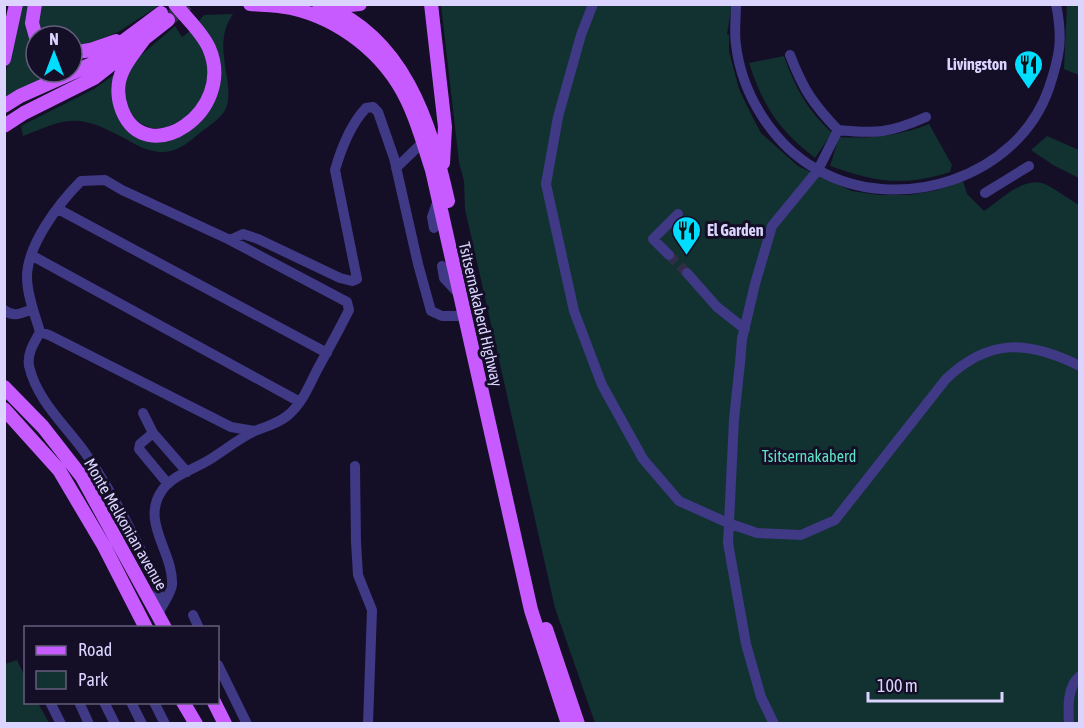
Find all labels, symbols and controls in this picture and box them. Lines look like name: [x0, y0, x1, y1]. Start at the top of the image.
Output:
north arrow: [24, 24, 84, 84]
text: N: [49, 30, 59, 48]
restaurant icon: Livingston: [1012, 48, 1044, 90]
place label: Livingston: [947, 55, 1007, 73]
restaurant icon: El Garden: [670, 214, 702, 256]
place label: El Garden: [707, 221, 764, 239]
street label: Tsitsernakaberd Highway: [455, 240, 506, 389]
park label: Tsitsernakaberd: [762, 447, 856, 465]
street label: Monte Melkonian avenue: [81, 455, 171, 593]
legend: [24, 626, 219, 704]
text: Road: [78, 639, 112, 660]
scale bar: [868, 665, 1002, 703]
text: Park: [78, 669, 108, 690]
text: 100 m: [877, 675, 918, 696]

